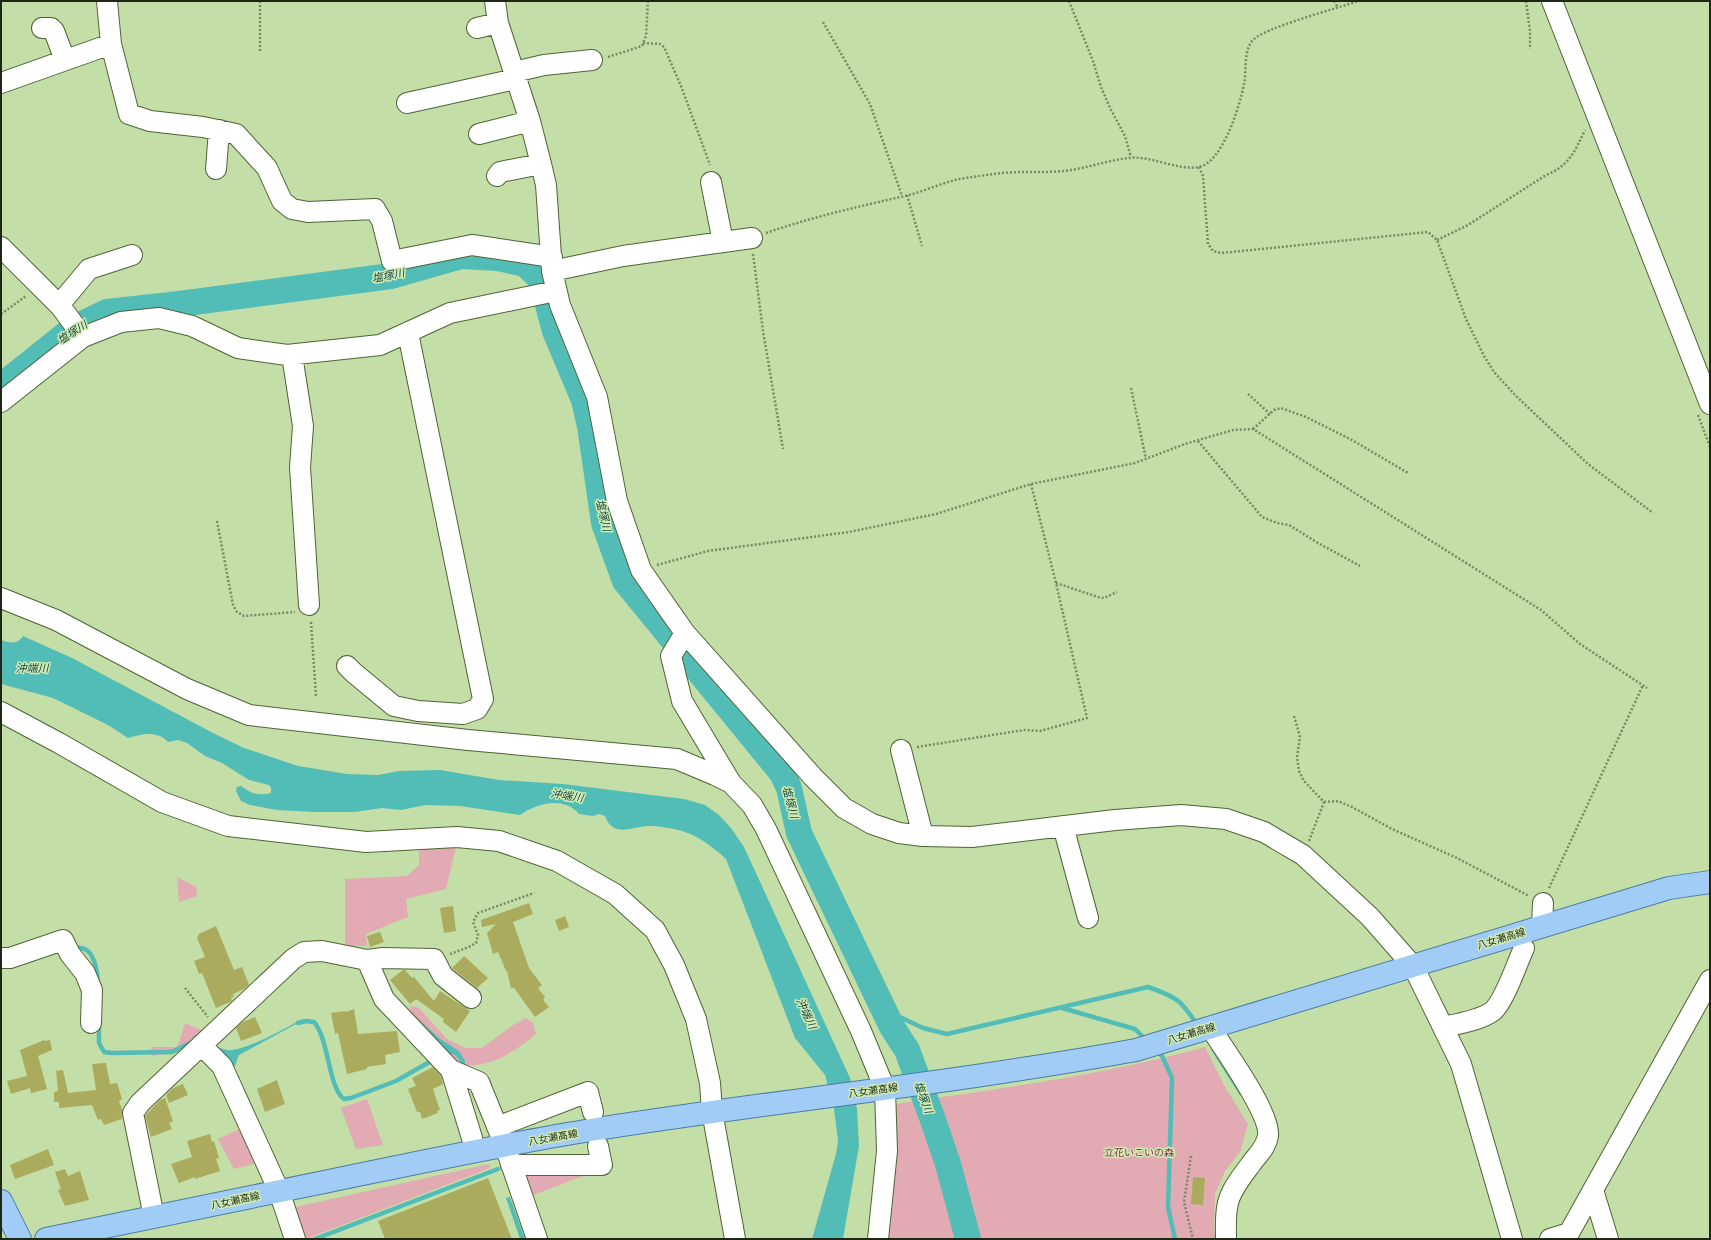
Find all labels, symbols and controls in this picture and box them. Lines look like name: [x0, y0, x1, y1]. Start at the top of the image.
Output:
water label: 塩塚川: [370, 264, 407, 286]
water label: 塩塚川: [54, 316, 91, 347]
water label: 塩塚川: [593, 497, 615, 534]
water label: 沖端川: [16, 660, 49, 675]
water label: 塩塚川: [779, 784, 803, 821]
water label: 沖端川: [550, 785, 585, 805]
street label: 八女瀬高線: [1475, 924, 1527, 952]
water label: 沖端川: [793, 995, 821, 1032]
street label: 八女瀬高線: [1165, 1019, 1217, 1047]
water label: 塩塚川: [911, 1079, 937, 1116]
street label: 八女瀬高線: [847, 1080, 899, 1100]
street label: 八女瀬高線: [527, 1126, 579, 1148]
park label: 立花いこいの森: [1104, 1145, 1174, 1159]
street label: 八女瀬高線: [209, 1188, 261, 1212]

